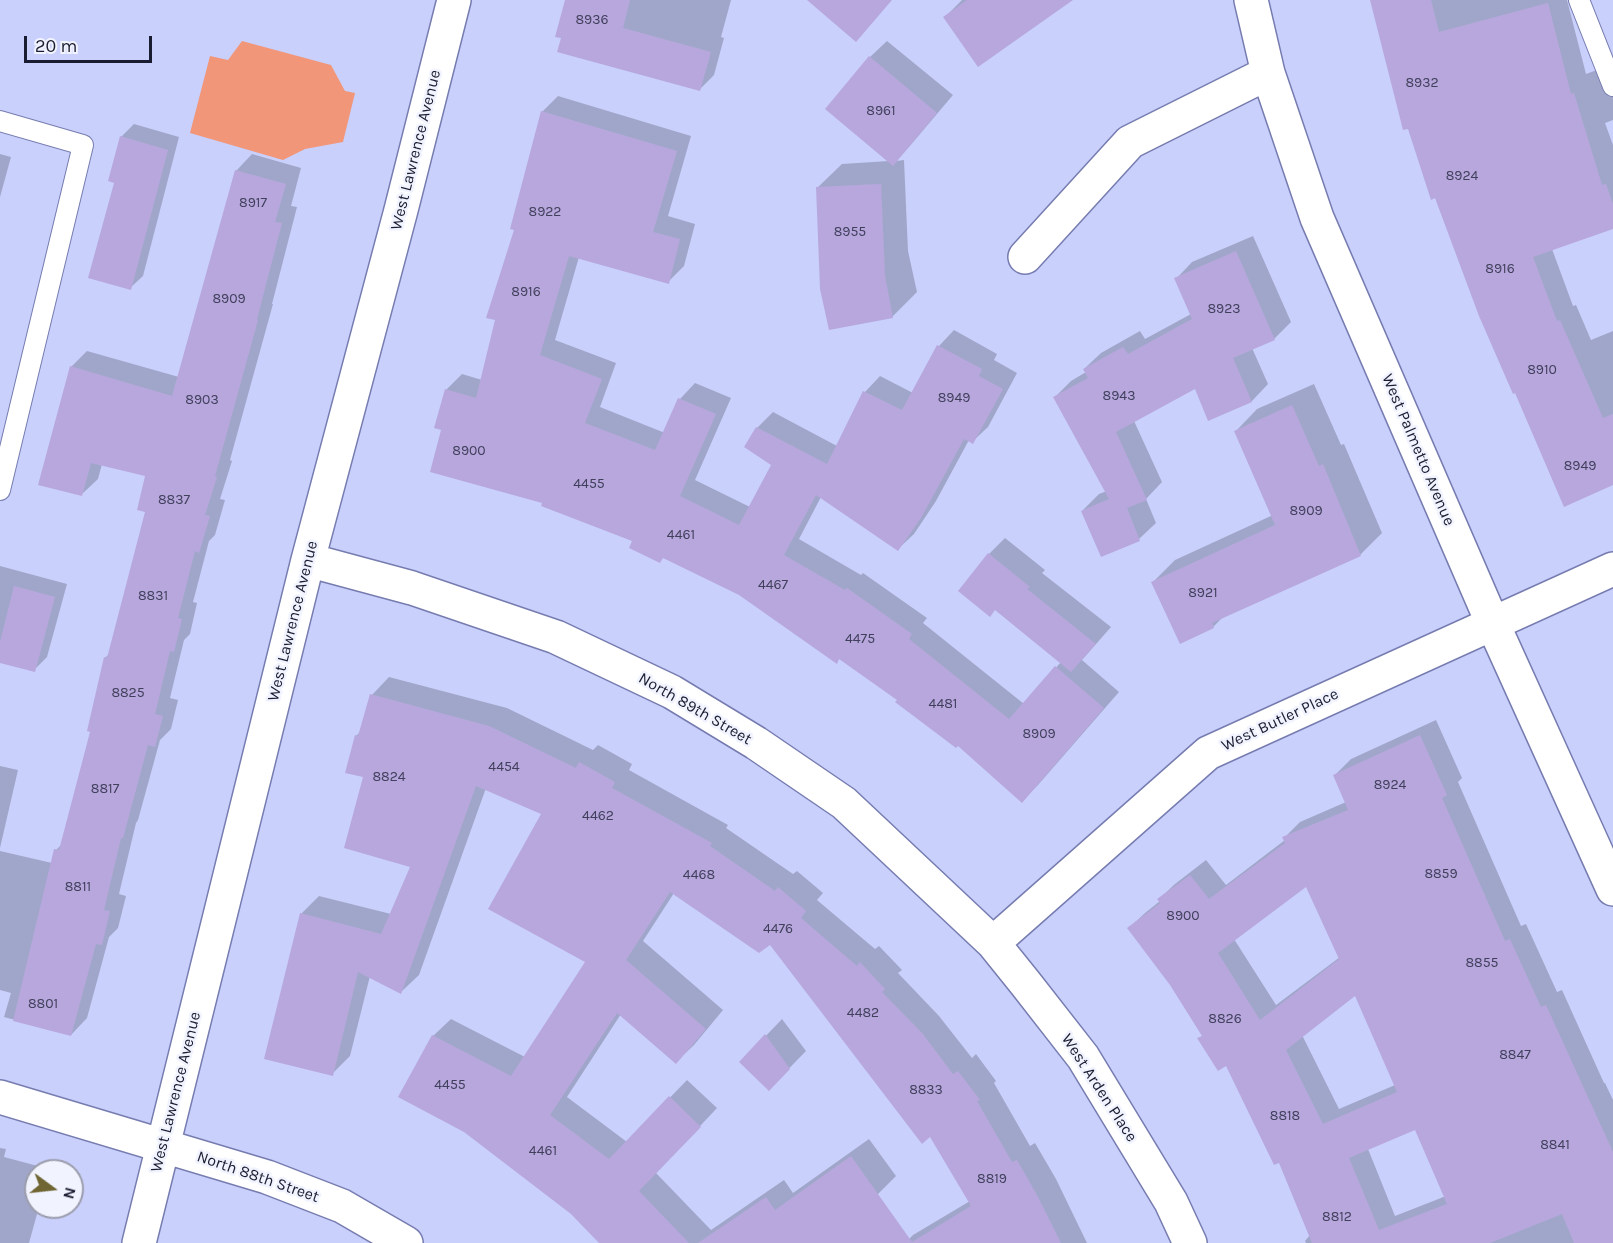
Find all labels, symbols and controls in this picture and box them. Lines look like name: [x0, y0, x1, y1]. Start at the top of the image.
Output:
house number: 8936: [575, 12, 609, 28]
scale bar: [27, 24, 154, 62]
text: 20 m: [35, 35, 77, 57]
street label: West Lawrence Avenue: [387, 68, 445, 232]
house number: 8932: [1405, 75, 1439, 91]
house number: 8961: [866, 103, 896, 119]
house number: 8924: [1446, 168, 1478, 184]
house number: 8917: [239, 195, 267, 211]
house number: 8922: [529, 204, 561, 220]
house number: 8955: [834, 224, 866, 240]
house number: 8916: [1485, 261, 1515, 277]
house number: 8916: [511, 284, 541, 300]
house number: 8909: [212, 291, 246, 307]
house number: 8923: [1207, 301, 1241, 317]
house number: 8910: [1527, 362, 1557, 378]
street label: West Palmetto Avenue: [1377, 371, 1459, 529]
house number: 8943: [1103, 388, 1135, 404]
house number: 8949: [938, 390, 970, 406]
house number: 8903: [185, 392, 219, 408]
house number: 8900: [452, 443, 486, 459]
house number: 8949: [1564, 458, 1596, 474]
house number: 4455: [573, 476, 605, 492]
house number: 8837: [158, 492, 190, 508]
house number: 8909: [1289, 503, 1323, 519]
house number: 4461: [667, 527, 695, 543]
street label: West Lawrence Avenue: [264, 539, 322, 703]
house number: 4467: [758, 577, 788, 593]
house number: 8921: [1188, 585, 1218, 601]
house number: 8831: [138, 588, 168, 604]
house number: 4475: [845, 631, 875, 647]
street label: North 89th Street: [635, 669, 755, 749]
house number: 8825: [111, 685, 145, 701]
street label: West Butler Place: [1218, 685, 1342, 755]
house number: 4481: [929, 696, 957, 712]
house number: 8909: [1022, 726, 1056, 742]
house number: 4454: [488, 759, 520, 775]
house number: 8824: [372, 769, 406, 785]
house number: 8924: [1374, 777, 1406, 793]
house number: 8817: [91, 781, 119, 797]
house number: 4462: [582, 808, 614, 824]
house number: 8859: [1424, 866, 1458, 882]
house number: 4468: [683, 867, 715, 883]
house number: 8811: [65, 879, 91, 895]
house number: 8900: [1166, 908, 1200, 924]
house number: 4476: [763, 921, 793, 937]
house number: 8855: [1465, 955, 1499, 971]
house number: 8801: [28, 996, 58, 1012]
house number: 4482: [847, 1005, 879, 1021]
street label: West Lawrence Avenue: [147, 1010, 205, 1174]
house number: 8826: [1208, 1011, 1242, 1027]
street label: West Arden Place: [1057, 1030, 1141, 1146]
house number: 8847: [1499, 1047, 1531, 1063]
house number: 4455: [434, 1077, 466, 1093]
house number: 8833: [909, 1082, 943, 1098]
house number: 8818: [1270, 1108, 1300, 1124]
house number: 8841: [1540, 1137, 1570, 1153]
house number: 4461: [529, 1143, 557, 1159]
street label: North 88th Street: [194, 1147, 322, 1207]
north arrow: [24, 1159, 84, 1219]
house number: 8819: [977, 1171, 1007, 1187]
text: N: [59, 1185, 81, 1201]
house number: 8812: [1322, 1209, 1352, 1225]

